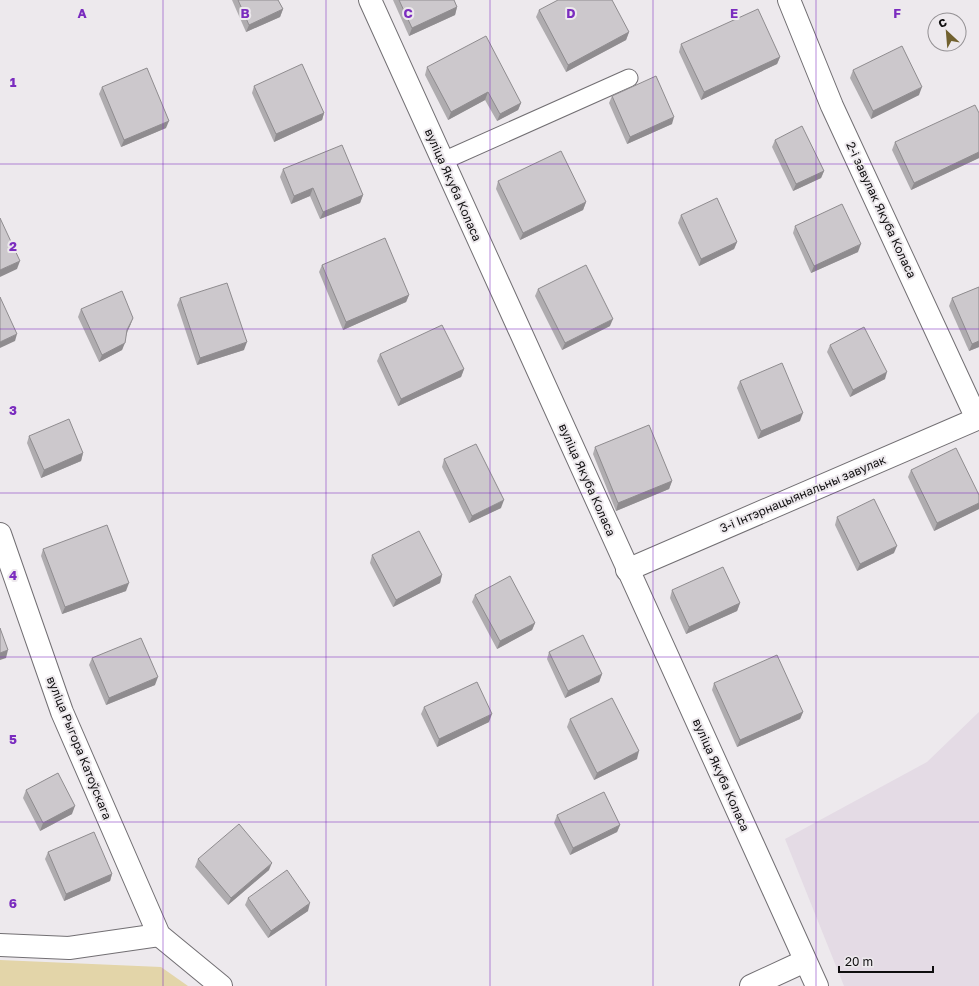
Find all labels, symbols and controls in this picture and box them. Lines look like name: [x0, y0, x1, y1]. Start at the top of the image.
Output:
text: A: [77, 5, 87, 21]
text: B: [240, 5, 250, 21]
text: C: [403, 5, 413, 21]
text: D: [566, 5, 576, 21]
text: E: [730, 5, 738, 21]
text: F: [893, 5, 901, 21]
north arrow: [927, 12, 967, 52]
text: С: [936, 15, 949, 30]
text: 1: [10, 74, 17, 90]
street label: вуліца Якуба Коласа: [422, 126, 485, 244]
street label: 2-і завулак Якуба Коласа: [843, 139, 920, 280]
text: 2: [9, 238, 17, 254]
text: 3: [9, 402, 17, 418]
street label: вуліца Якуба Коласа: [556, 421, 619, 539]
street label: 3-і Інтэрнацыянальны завулак: [717, 452, 888, 535]
text: 4: [9, 567, 17, 583]
street label: вуліца Рыгора Катоўскага: [44, 674, 115, 822]
street label: вуліца Якуба Коласа: [690, 716, 753, 834]
text: 5: [9, 731, 17, 747]
text: 6: [9, 895, 17, 911]
scale bar: [839, 948, 933, 974]
text: 20 m: [845, 954, 873, 969]

